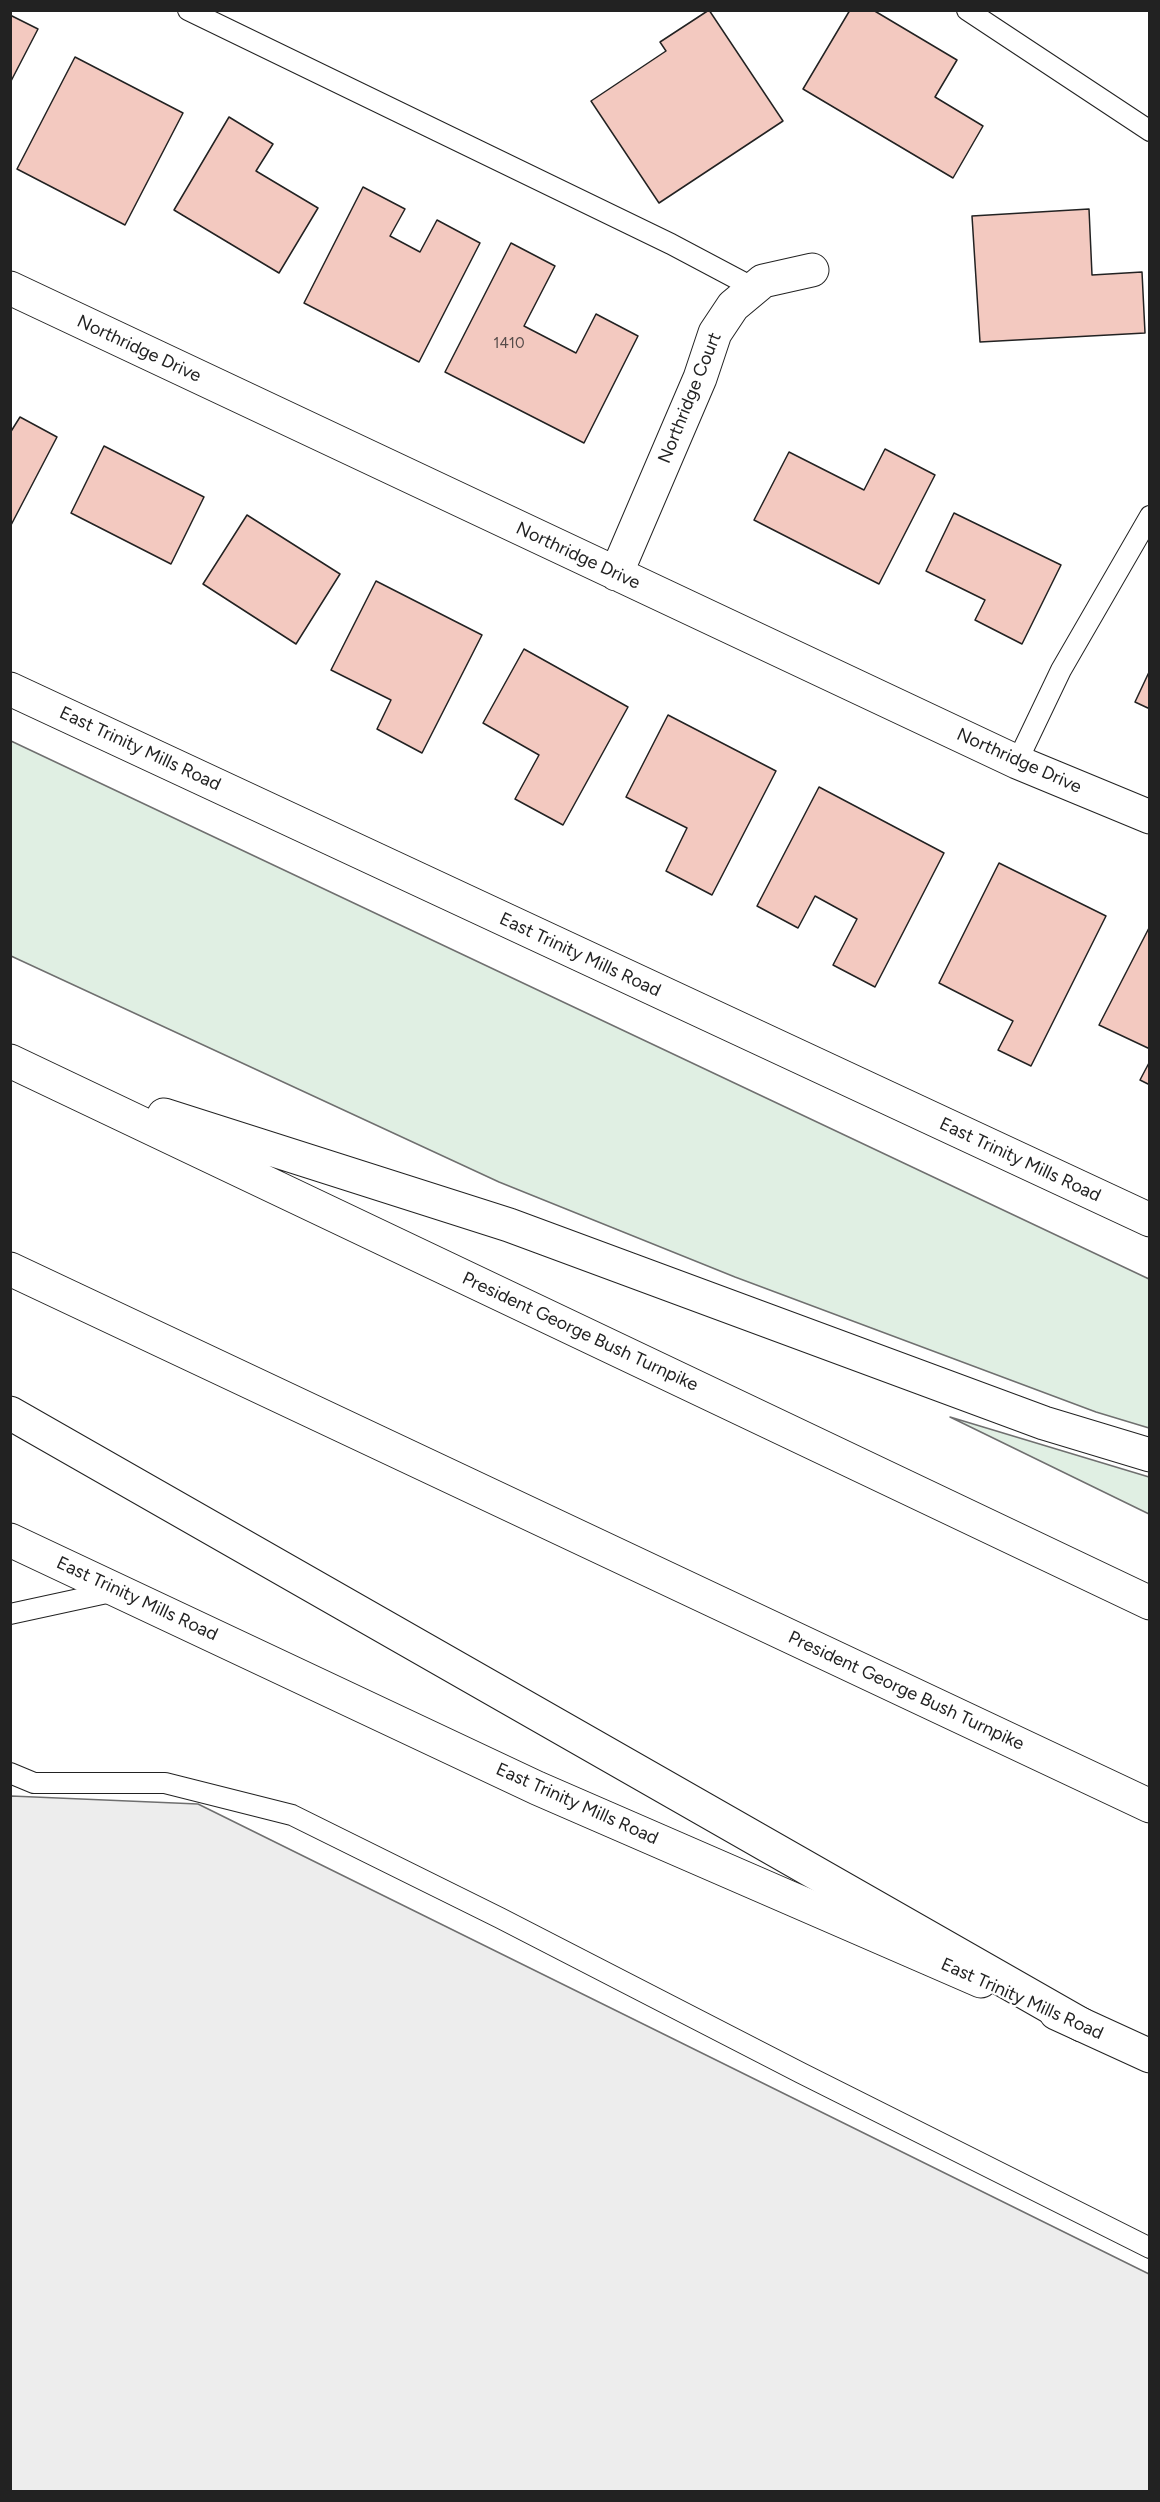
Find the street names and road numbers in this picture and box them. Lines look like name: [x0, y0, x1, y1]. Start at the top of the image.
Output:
street label: Northridge Drive: [73, 311, 205, 387]
street label: Northridge Court: [654, 329, 726, 467]
street label: Northridge Drive: [512, 518, 644, 594]
street label: East Trinity Mills Road: [56, 702, 224, 796]
street label: Northridge Drive: [953, 724, 1085, 798]
street label: East Trinity Mills Road: [496, 908, 664, 1002]
street label: East Trinity Mills Road: [936, 1113, 1104, 1207]
street label: President George Bush Turnpike: [459, 1268, 701, 1396]
street label: East Trinity Mills Road: [53, 1552, 221, 1646]
street label: President George Bush Turnpike: [785, 1627, 1027, 1755]
street label: East Trinity Mills Road: [493, 1758, 661, 1850]
street label: East Trinity Mills Road: [938, 1953, 1106, 2045]

